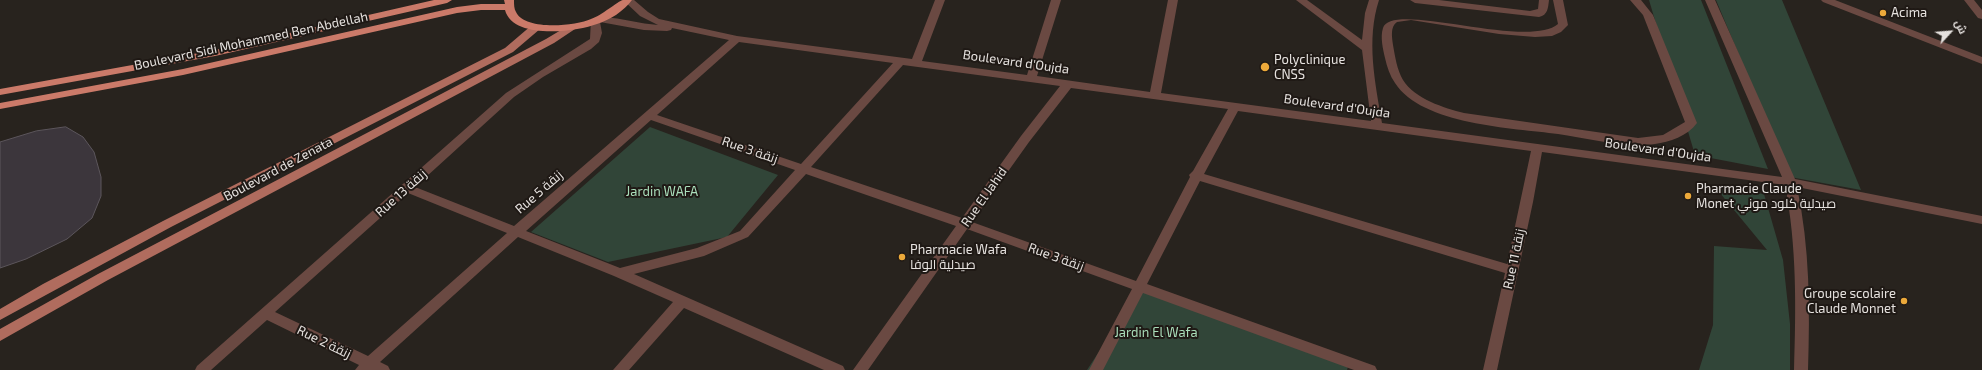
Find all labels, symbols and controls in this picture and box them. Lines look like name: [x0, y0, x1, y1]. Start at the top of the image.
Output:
place label: Acima: [1891, 5, 1927, 21]
marker: Acima: [1878, 8, 1888, 18]
street label: Boulevard Sidi Mohammed Ben Abdellah: [133, 9, 369, 73]
north arrow: [1930, 12, 1970, 52]
text: ش: [1952, 17, 1970, 36]
street label: Boulevard d'Oujda: [962, 47, 1070, 77]
place label: Polyclinique CNSS: [1274, 52, 1345, 83]
marker: Polyclinique CNSS: [1259, 61, 1271, 73]
street label: Boulevard d'Oujda: [1283, 91, 1391, 121]
street label: Rue 3 زنقة: [720, 133, 780, 167]
street label: Boulevard de Zenata: [221, 134, 335, 204]
street label: Boulevard d'Oujda: [1604, 135, 1712, 165]
street label: Rue El Jahid: [958, 164, 1010, 230]
street label: Rue 13 زنقة: [372, 166, 430, 220]
street label: Rue 5 زنقة: [512, 167, 566, 217]
place label: Pharmacie Claude Monet صيدلية كلود موني: [1696, 181, 1836, 212]
park label: Jardin WAFA: [626, 184, 698, 200]
marker: Pharmacie Claude Monet صيدلية كلود موني: [1683, 191, 1693, 201]
street label: Rue 11 زنقة: [1500, 227, 1528, 291]
street label: Rue 3 زنقة: [1026, 240, 1086, 274]
place label: Pharmacie Wafa صيدلية الوفا: [910, 242, 1007, 273]
marker: Pharmacie Wafa صيدلية الوفا: [897, 252, 907, 262]
place label: Groupe scolaire Claude Monnet: [1804, 286, 1896, 317]
marker: Groupe scolaire Claude Monnet: [1899, 296, 1909, 306]
street label: Rue 2 زنقة: [294, 322, 354, 362]
park label: Jardin El Wafa: [1114, 325, 1198, 341]

